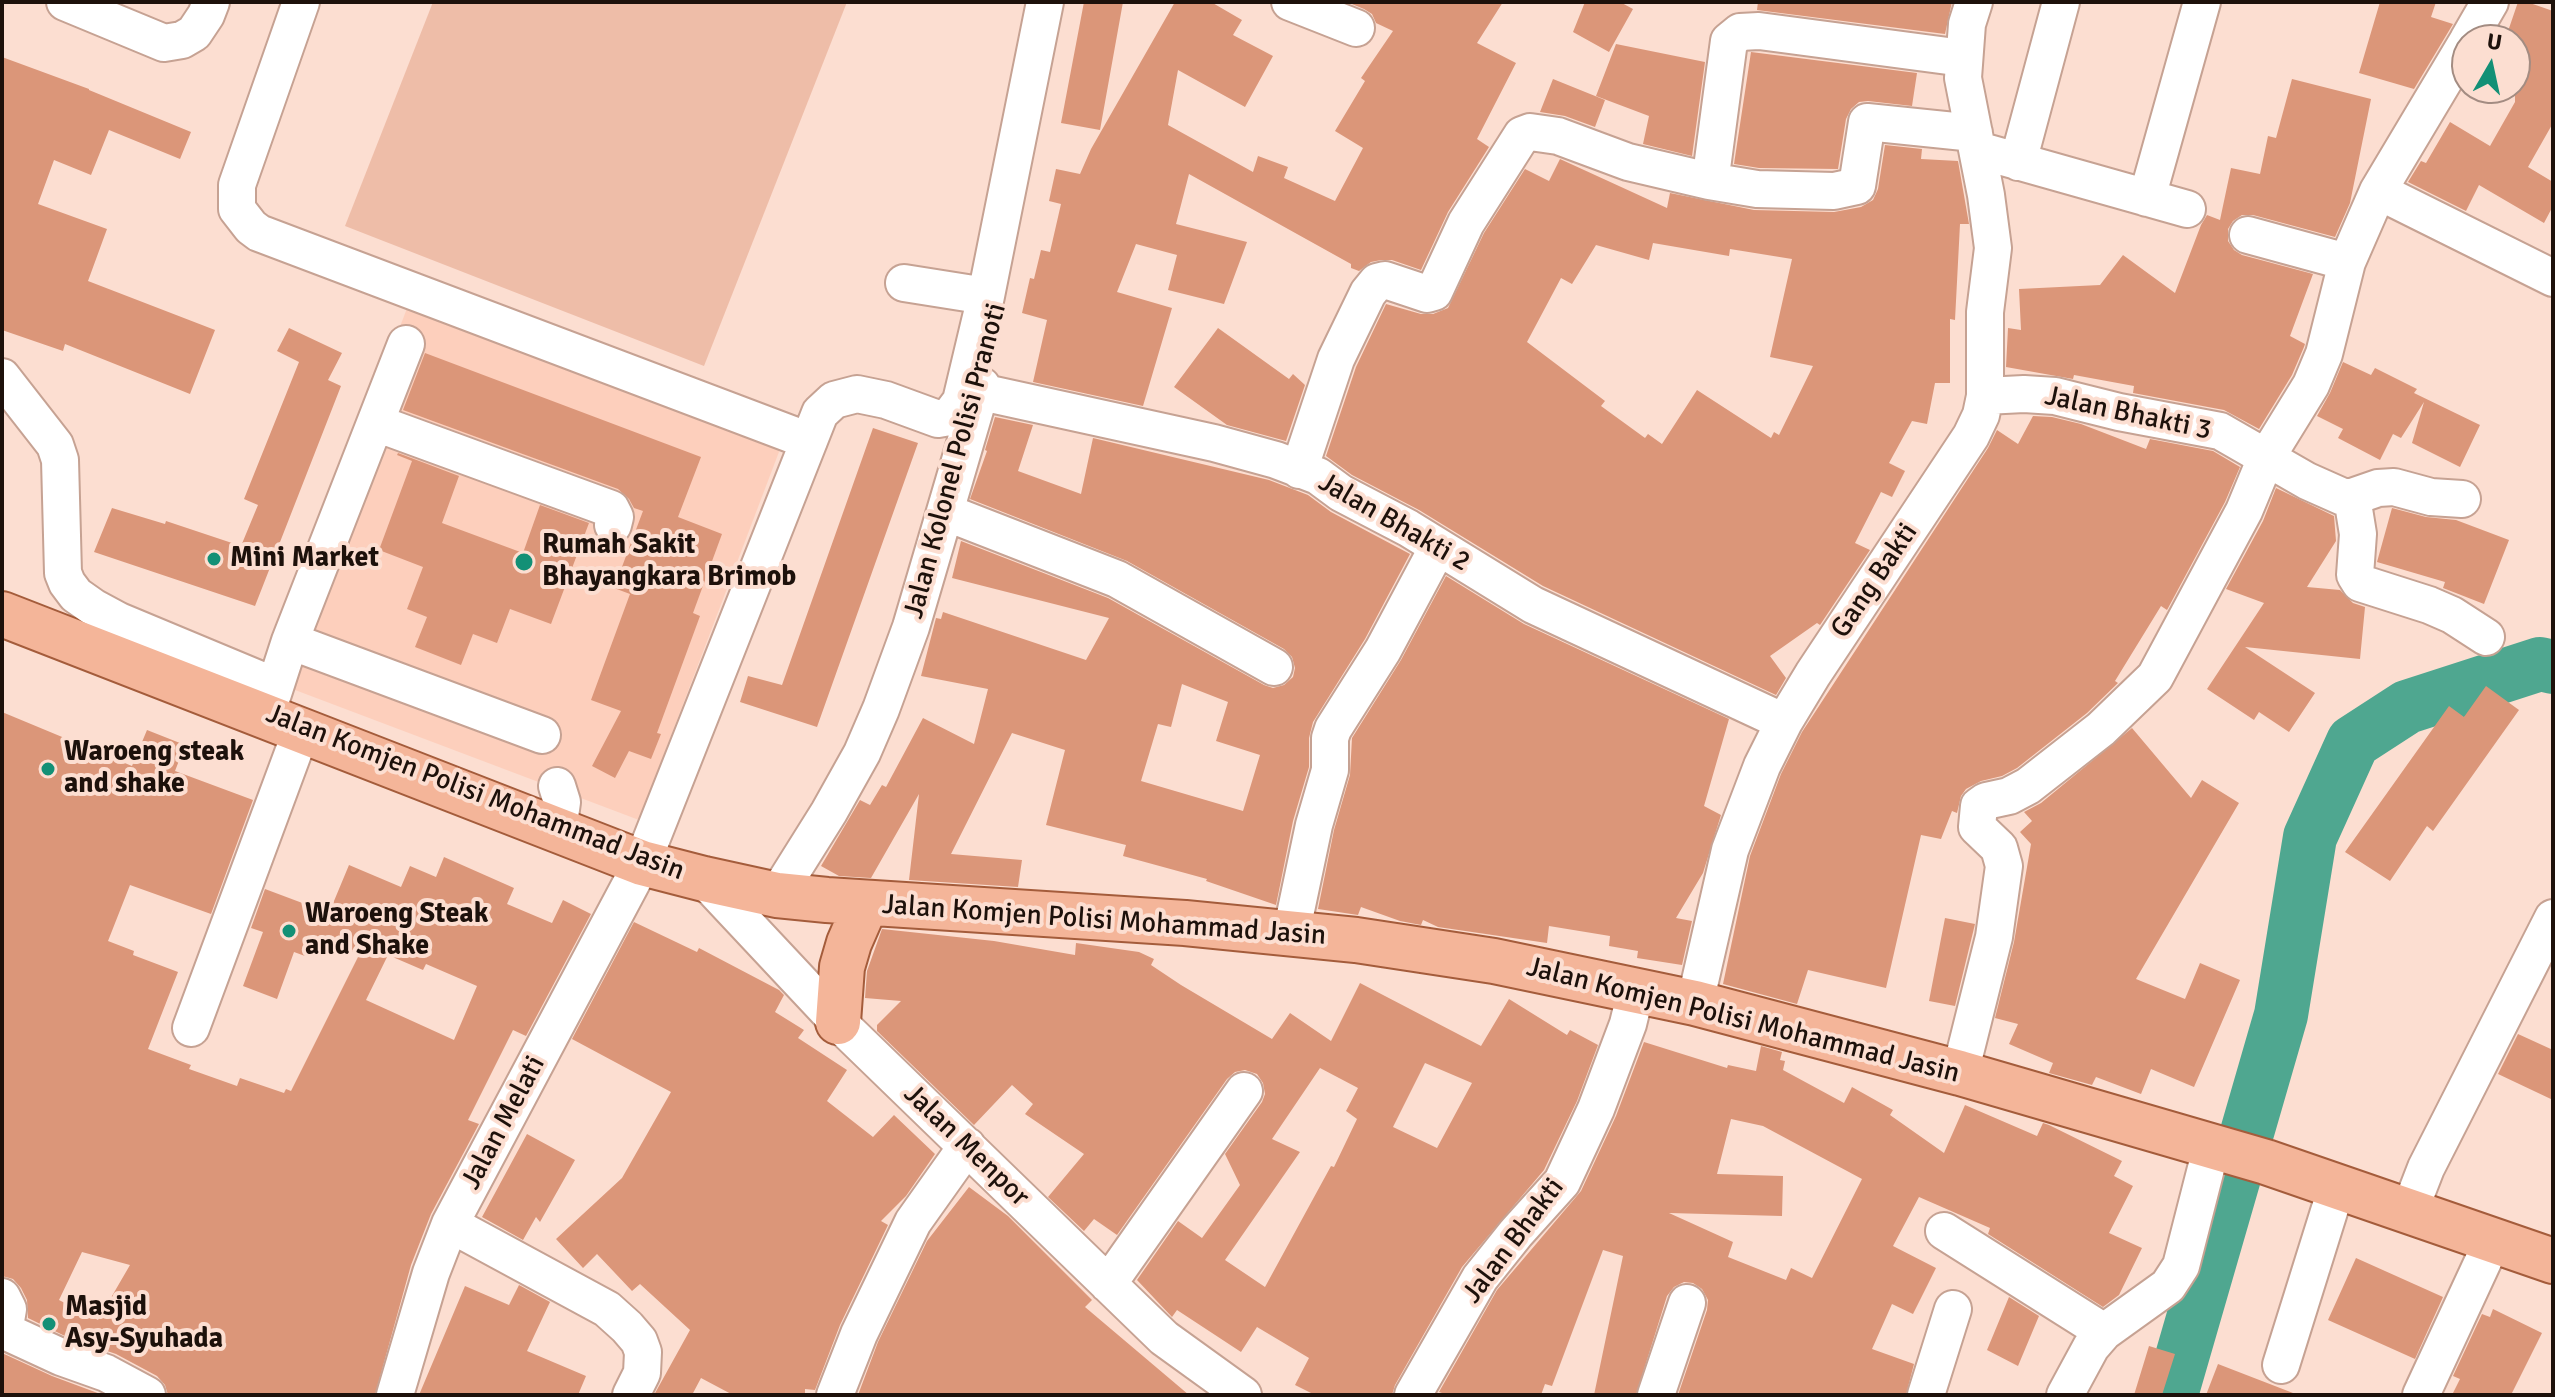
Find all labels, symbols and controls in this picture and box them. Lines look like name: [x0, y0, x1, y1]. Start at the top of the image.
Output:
north arrow: [2451, 24, 2531, 104]
text: U: [2485, 27, 2504, 56]
street label: Jalan Kolonel Polisi Pranoti: [898, 300, 1014, 622]
street label: Jalan Bhakti 3: [2042, 380, 2214, 448]
street label: Jalan Bhakti 2: [1312, 466, 1476, 580]
street label: Gang Bakti: [1824, 517, 1926, 645]
place label: Rumah Sakit Bhayangkara Brimob: [542, 529, 796, 595]
place label: Mini Market: [230, 542, 379, 576]
marker: Mini Market: [205, 550, 223, 568]
marker: Rumah Sakit Bhayangkara Brimob: [513, 551, 535, 573]
street label: Jalan Komjen Polisi Mohammad Jasin: [261, 698, 689, 888]
place label: Waroeng steak and shake: [64, 736, 244, 802]
marker: Waroeng steak and shake: [39, 760, 57, 778]
street label: Jalan Komjen Polisi Mohammad Jasin: [881, 889, 1327, 953]
place label: Waroeng Steak and Shake: [305, 898, 488, 964]
marker: Waroeng Steak and Shake: [280, 922, 298, 940]
street label: Jalan Komjen Polisi Mohammad Jasin: [1523, 951, 1963, 1091]
street label: Jalan Melati: [455, 1051, 553, 1195]
street label: Jalan Menpor: [896, 1078, 1036, 1214]
street label: Jalan Bhakti: [1456, 1172, 1572, 1310]
place label: Masjid Asy-Syuhada: [65, 1291, 223, 1357]
marker: Masjid Asy-Syuhada: [40, 1315, 58, 1333]

